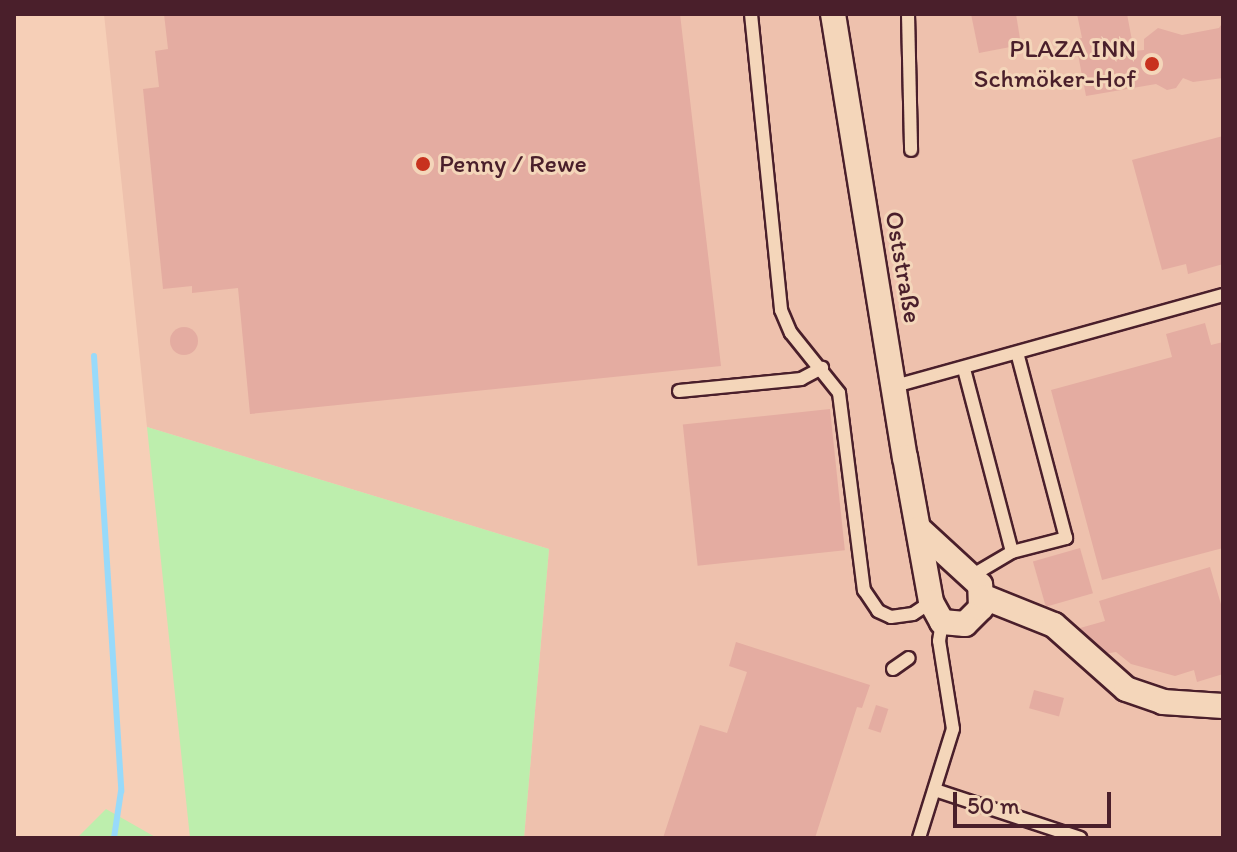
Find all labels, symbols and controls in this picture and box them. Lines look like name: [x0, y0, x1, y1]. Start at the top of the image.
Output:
place label: PLAZA INN Schmöker-Hof: [974, 33, 1136, 94]
marker: PLAZA INN Schmöker-Hof: [1143, 55, 1161, 73]
place label: Penny / Rewe: [439, 148, 587, 180]
marker: Penny / Rewe: [414, 155, 432, 173]
street label: Oststraße: [878, 209, 928, 325]
scale bar: [957, 776, 1115, 826]
text: 50 m: [967, 791, 1020, 820]

